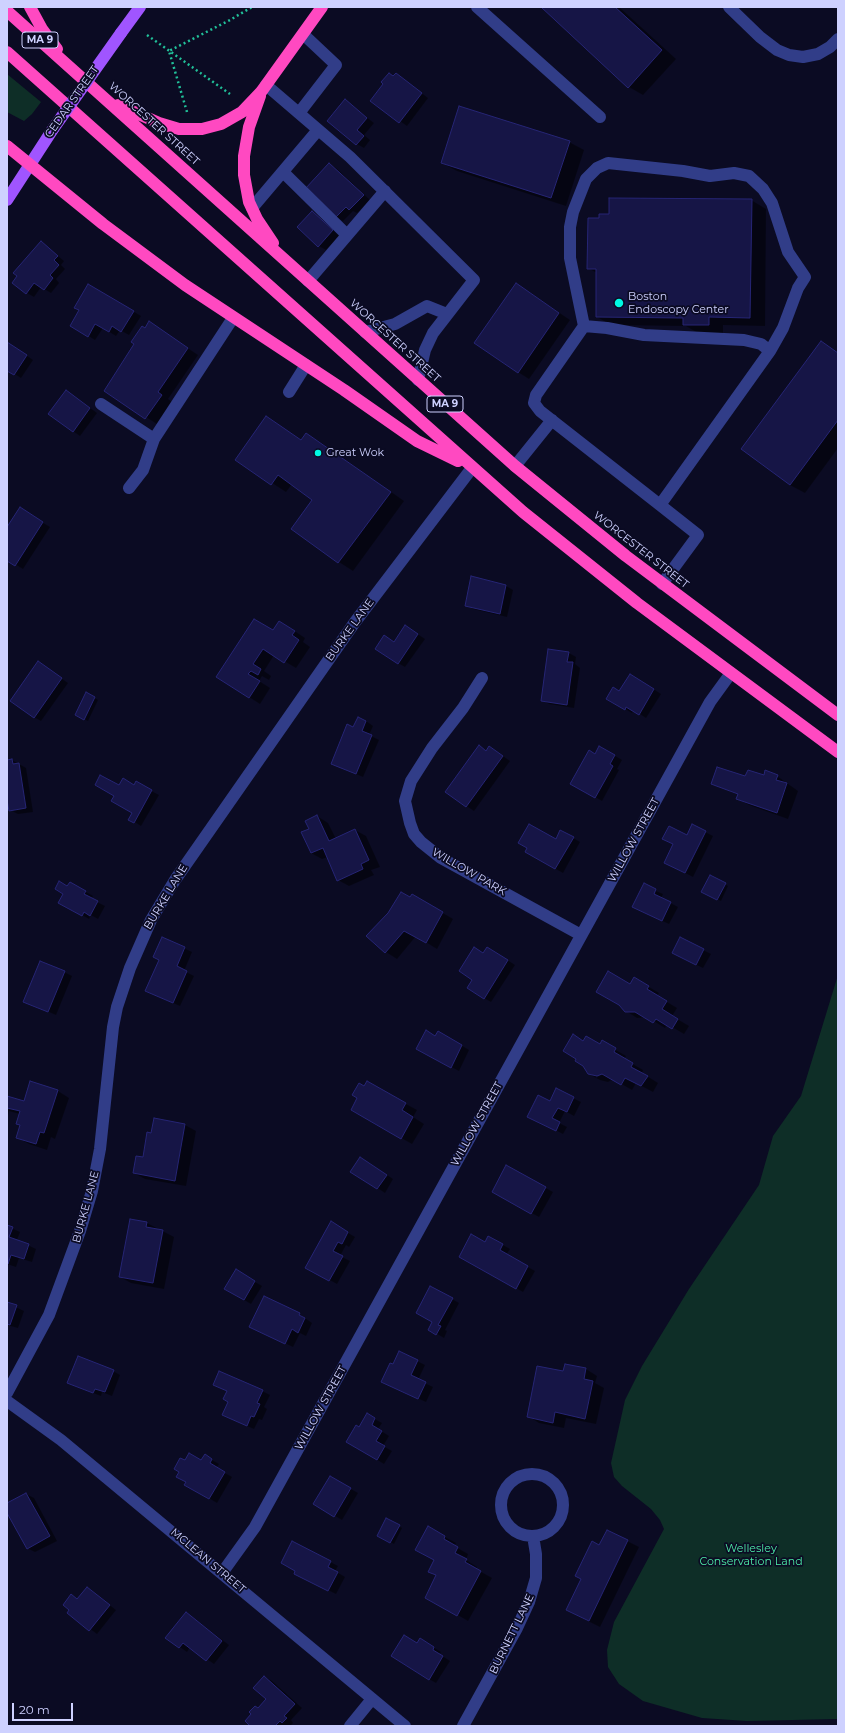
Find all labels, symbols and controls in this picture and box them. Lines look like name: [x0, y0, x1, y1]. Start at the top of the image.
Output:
road number: MA 9: [22, 32, 58, 48]
street label: CEDAR STREET: [42, 63, 102, 141]
street label: WORCESTER STREET: [106, 80, 202, 168]
place label: Boston Endoscopy Center: [628, 290, 729, 316]
street label: WORCESTER STREET: [347, 297, 443, 385]
marker: Boston Endoscopy Center: [613, 297, 625, 309]
road number: MA 9: [427, 396, 463, 412]
place label: Great Wok: [326, 446, 384, 460]
marker: Great Wok: [313, 448, 323, 458]
street label: WORCESTER STREET: [591, 509, 691, 591]
street label: BURKE LANE: [323, 596, 377, 664]
street label: WILLOW STREET: [605, 796, 663, 884]
street label: WILLOW PARK: [430, 845, 508, 899]
street label: BURKE LANE: [141, 862, 191, 932]
street label: WILLOW STREET: [448, 1080, 506, 1168]
street label: BURKE LANE: [70, 1170, 102, 1244]
street label: WILLOW STREET: [292, 1364, 350, 1452]
street label: MCLEAN STREET: [168, 1526, 248, 1596]
park label: Wellesley Conservation Land: [699, 1542, 803, 1568]
street label: BURNETT LANE: [487, 1592, 537, 1676]
scale bar: [14, 1695, 75, 1721]
text: 20 m: [19, 1702, 50, 1717]

